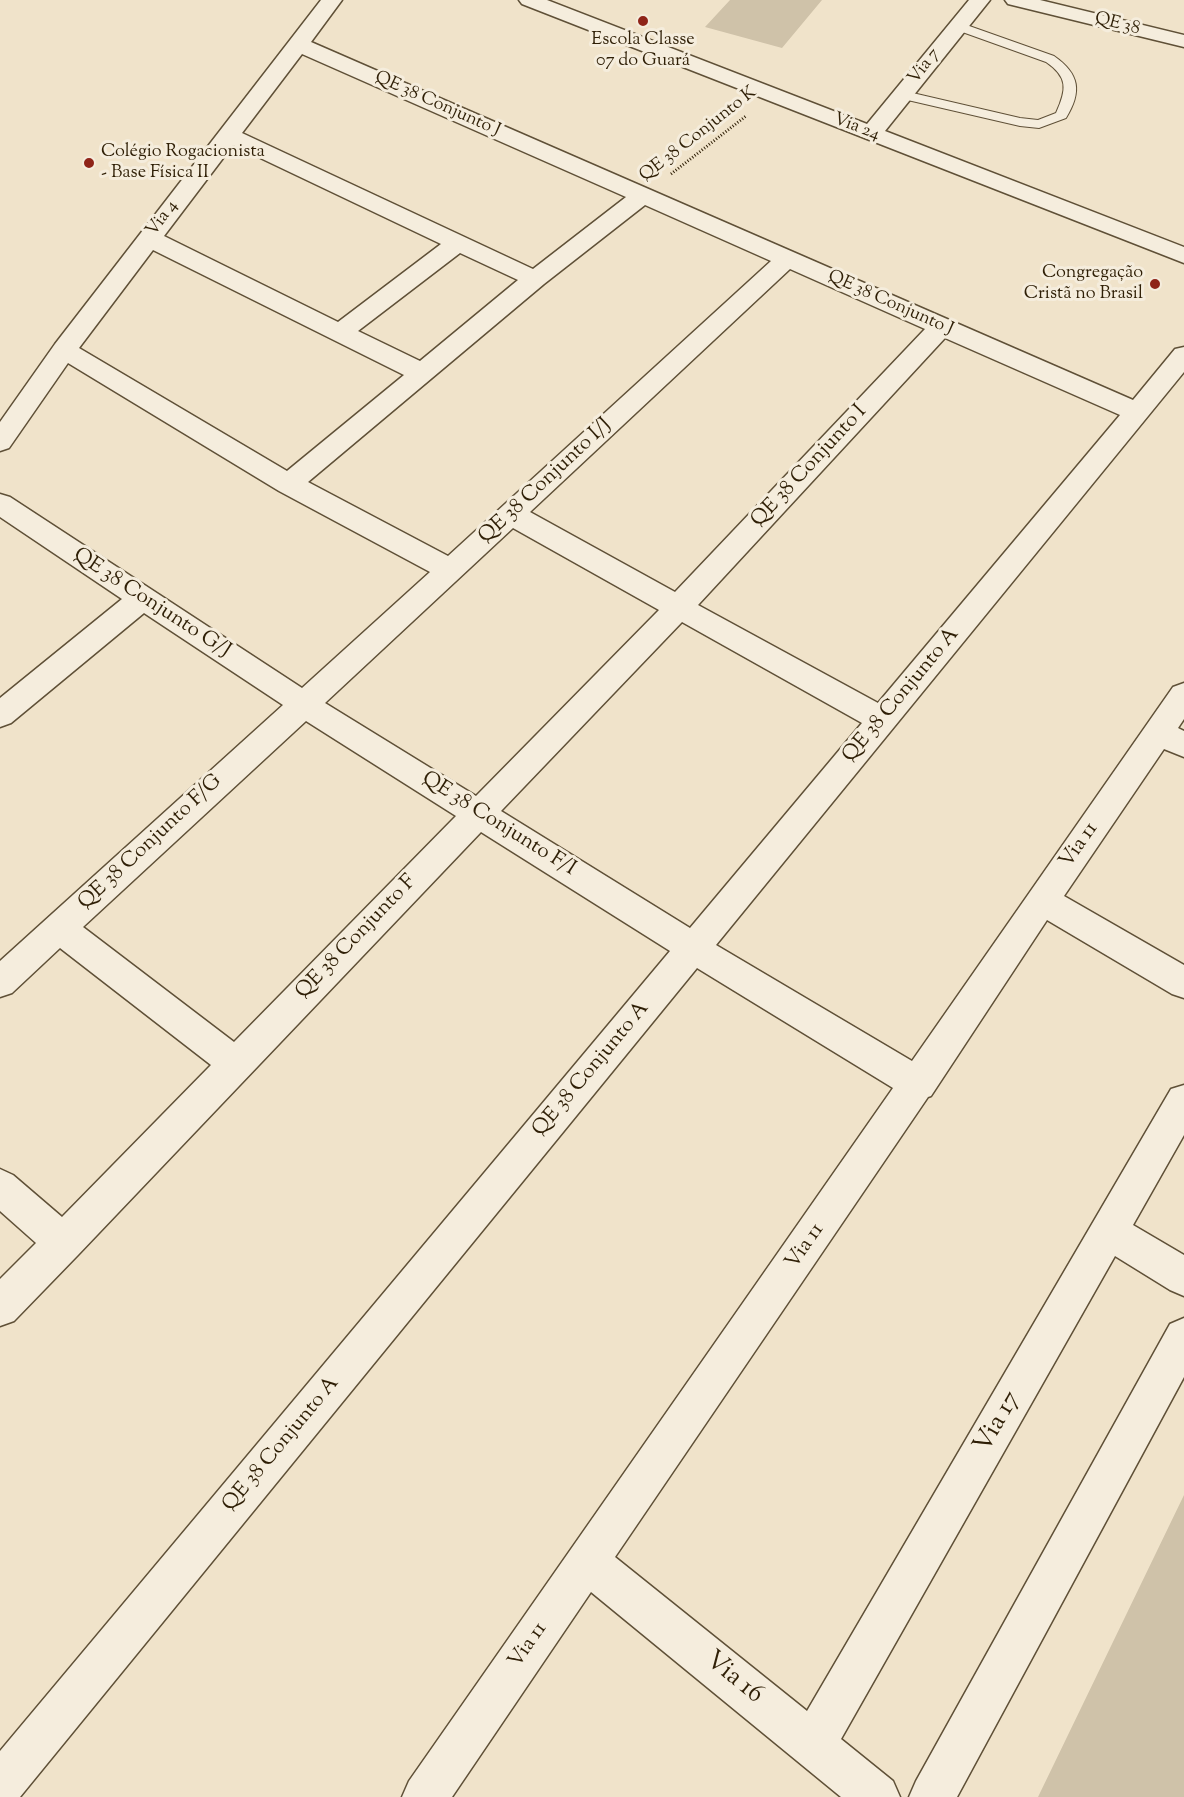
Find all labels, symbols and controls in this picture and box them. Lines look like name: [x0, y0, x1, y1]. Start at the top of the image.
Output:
street label: QE 38: [1092, 9, 1142, 41]
marker: Escola Classe 07 do Guará: [636, 14, 650, 28]
place label: Escola Classe 07 do Guará: [591, 30, 695, 72]
street label: Via 7: [904, 45, 946, 89]
street label: QE 38 Conjunto J: [371, 68, 503, 142]
street label: QE 38 Conjunto K: [636, 83, 762, 187]
street label: Via 24: [830, 109, 882, 147]
place label: Colégio Rogacionista - Base Física II: [101, 142, 265, 184]
marker: Colégio Rogacionista - Base Física II: [82, 156, 96, 170]
street label: Via 4: [142, 197, 184, 241]
place label: Congregação Cristã no Brasil: [1024, 263, 1143, 306]
street label: QE 38 Conjunto J: [824, 267, 956, 341]
marker: Congregação Cristã no Brasil: [1148, 277, 1162, 291]
street label: QE 38 Conjunto I: [747, 401, 873, 533]
street label: QE 38 Conjunto I/J: [474, 414, 618, 550]
street label: QE 38 Conjunto G/J: [67, 544, 235, 664]
street label: QE 38 Conjunto A: [838, 623, 966, 769]
street label: QE 38 Conjunto F/I: [416, 767, 580, 883]
street label: QE 38 Conjunto F/G: [74, 770, 228, 916]
street label: Via 11: [1055, 818, 1105, 874]
street label: QE 38 Conjunto F: [291, 871, 423, 1005]
street label: QE 38 Conjunto A: [528, 997, 656, 1143]
street label: Via 11: [781, 1219, 831, 1275]
street label: QE 38 Conjunto A: [218, 1372, 346, 1518]
street label: Via 17: [969, 1387, 1029, 1459]
street label: Via 11: [504, 1618, 554, 1674]
street label: Via 16: [697, 1646, 769, 1712]

